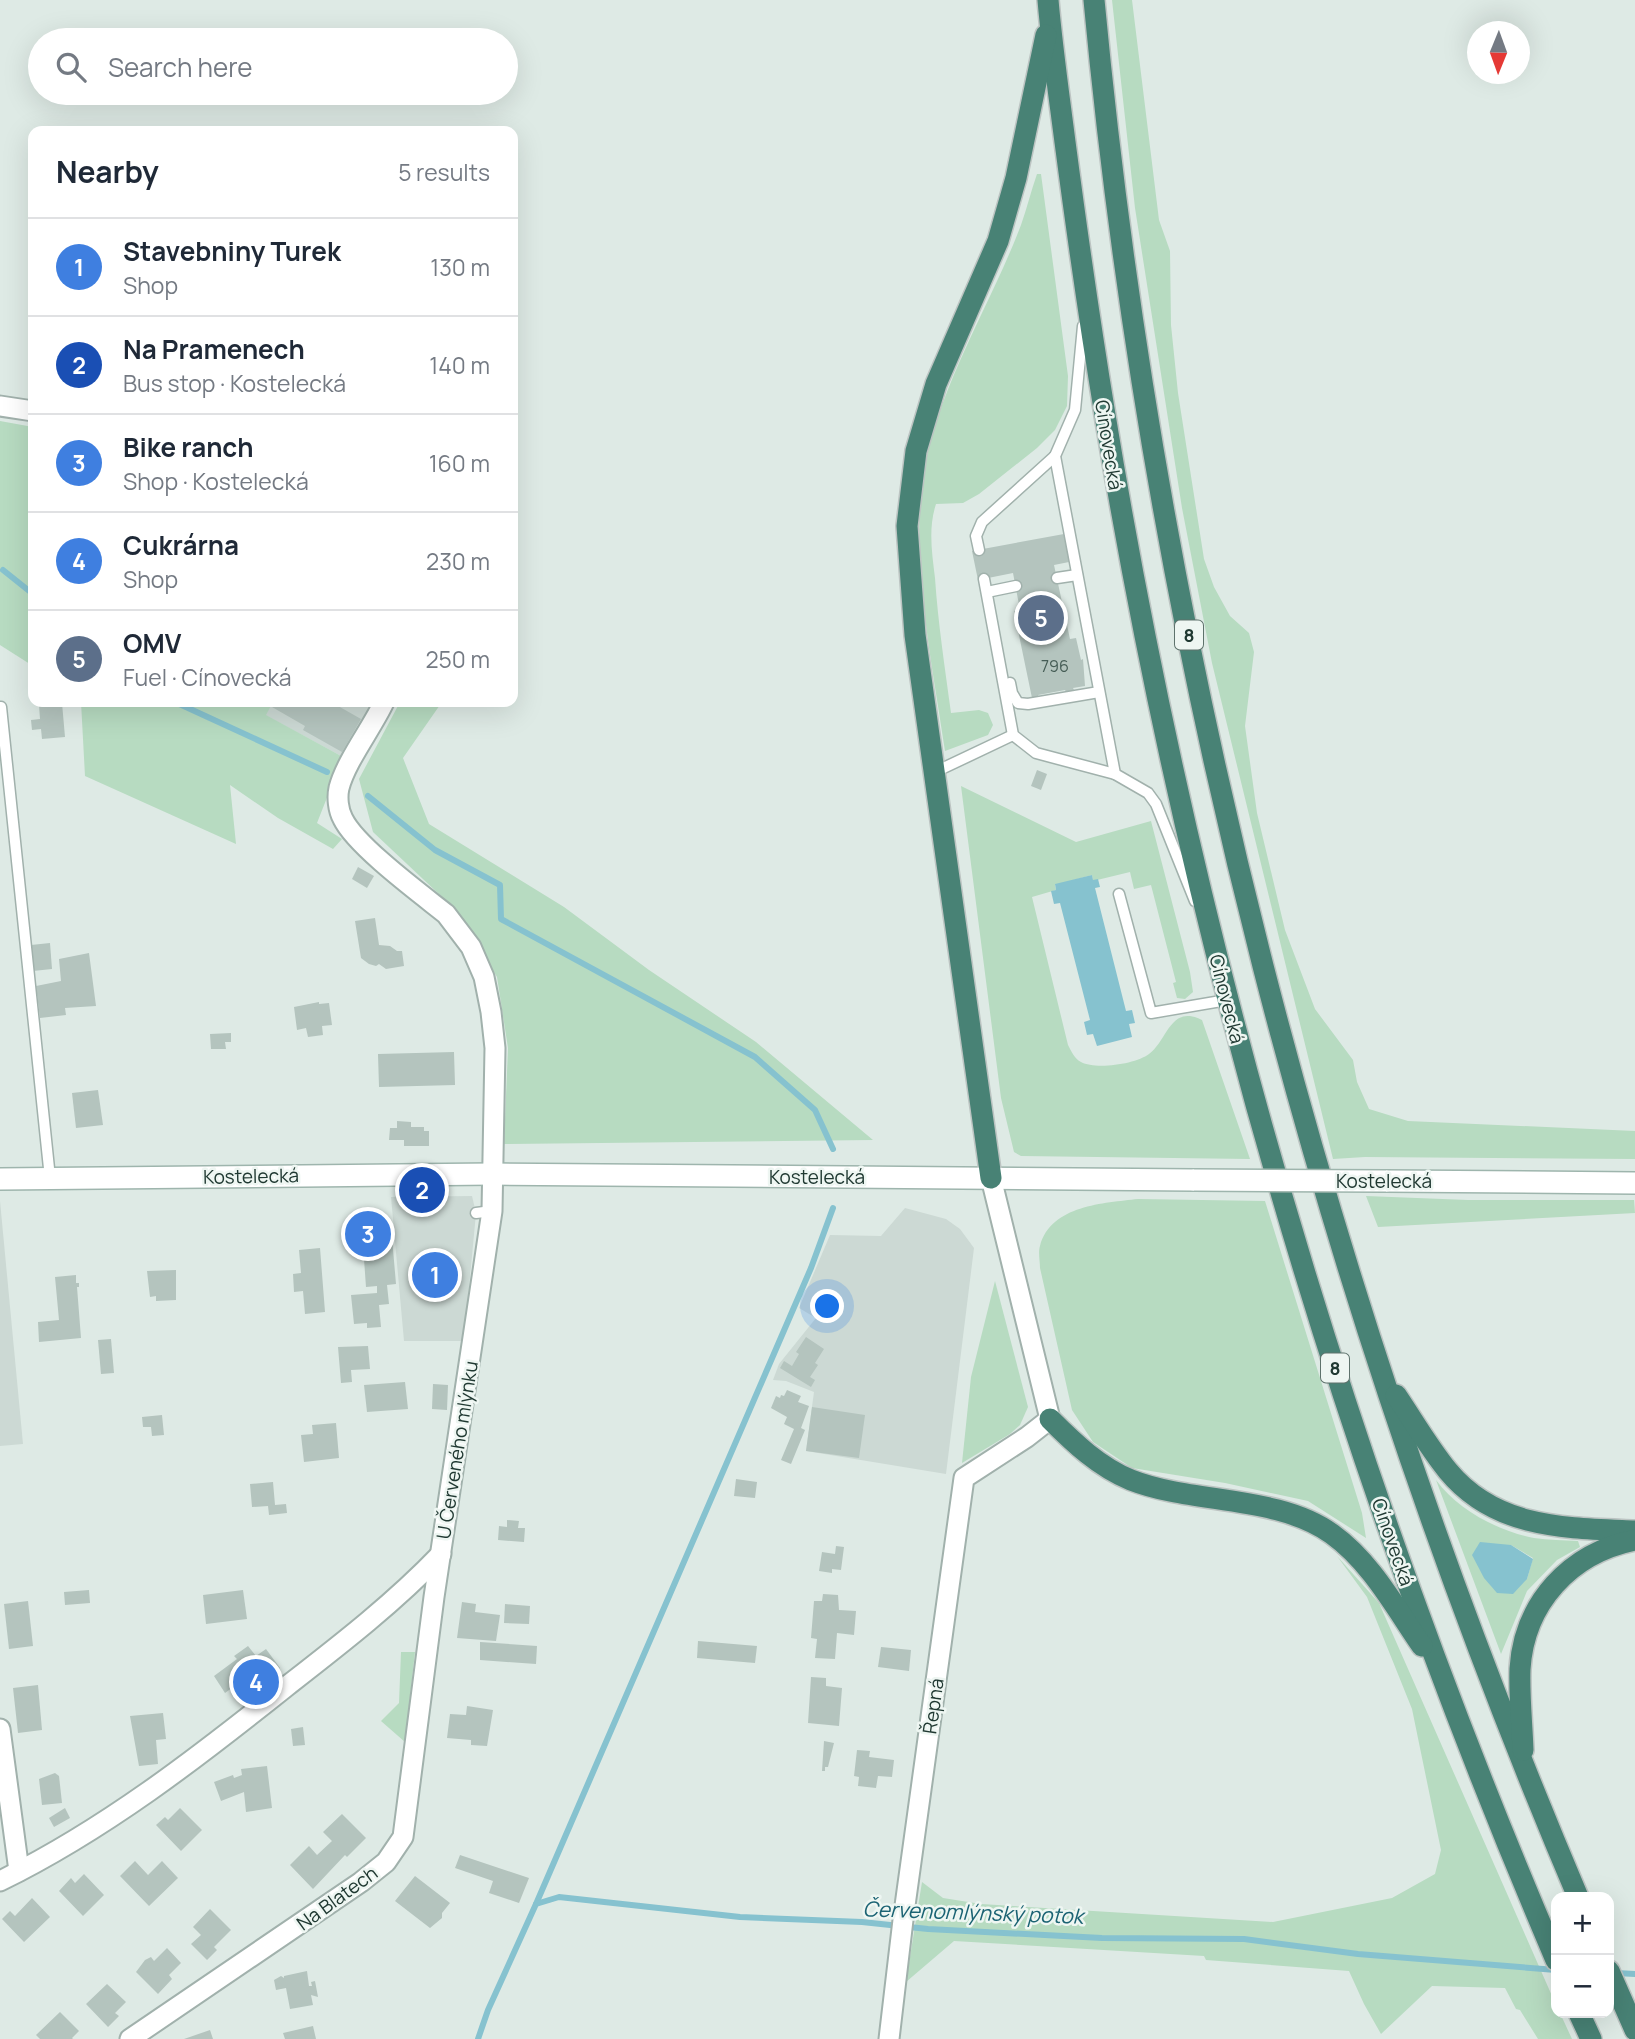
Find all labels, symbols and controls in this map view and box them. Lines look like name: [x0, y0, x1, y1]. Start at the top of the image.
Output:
north arrow: [1467, 21, 1530, 84]
search box: [28, 28, 518, 105]
icon: search: [52, 48, 90, 86]
text: Search here: [108, 49, 253, 85]
text: Nearby: [56, 151, 159, 192]
text: 5 results: [398, 156, 490, 188]
text: Stavebniny Turek: [123, 233, 341, 269]
text: 1: [74, 251, 84, 283]
text: 130 m: [430, 251, 490, 283]
text: Shop: [123, 269, 178, 301]
text: Na Pramenech: [123, 331, 305, 367]
text: 2: [72, 349, 86, 381]
text: 140 m: [429, 349, 490, 381]
text: Bus stop · Kostelecká: [123, 367, 346, 399]
street label: Cínovecká: [1089, 398, 1129, 492]
text: Bike ranch: [123, 429, 254, 465]
text: 3: [72, 447, 86, 479]
text: 160 m: [429, 447, 490, 479]
text: Shop · Kostelecká: [123, 465, 309, 497]
text: Cukrárna: [123, 527, 239, 563]
text: 4: [72, 545, 86, 577]
text: 230 m: [426, 545, 490, 577]
text: Shop: [123, 563, 178, 595]
pin: 5: [1018, 592, 1064, 644]
road number: 8: [1175, 620, 1203, 650]
text: OMV: [123, 625, 181, 661]
text: 5: [72, 643, 86, 675]
text: 250 m: [425, 643, 490, 675]
house number: 796: [1041, 655, 1069, 677]
text: Fuel · Cínovecká: [123, 661, 292, 693]
street label: Cínovecká: [1203, 952, 1251, 1046]
street label: Kostelecká: [203, 1162, 299, 1190]
pin: 2: [399, 1164, 445, 1216]
street label: Kostelecká: [769, 1164, 865, 1190]
street label: Kostelecká: [1336, 1168, 1432, 1194]
pin: 3: [345, 1208, 391, 1260]
pin: 1: [412, 1249, 458, 1301]
your location: [810, 1289, 844, 1323]
road number: 8: [1321, 1353, 1349, 1382]
street label: U Červeného mlýnku: [430, 1359, 484, 1541]
street label: Cínovecká: [1366, 1495, 1420, 1589]
pin: 4: [233, 1656, 279, 1708]
street label: Řepná: [916, 1677, 950, 1735]
street label: Na Blatech: [291, 1860, 383, 1936]
map controls: [1551, 1892, 1614, 2018]
button: +: [1551, 1892, 1614, 1955]
water label: Červenomlýnský potok: [862, 1894, 1086, 1930]
button: −: [1551, 1955, 1614, 2018]

